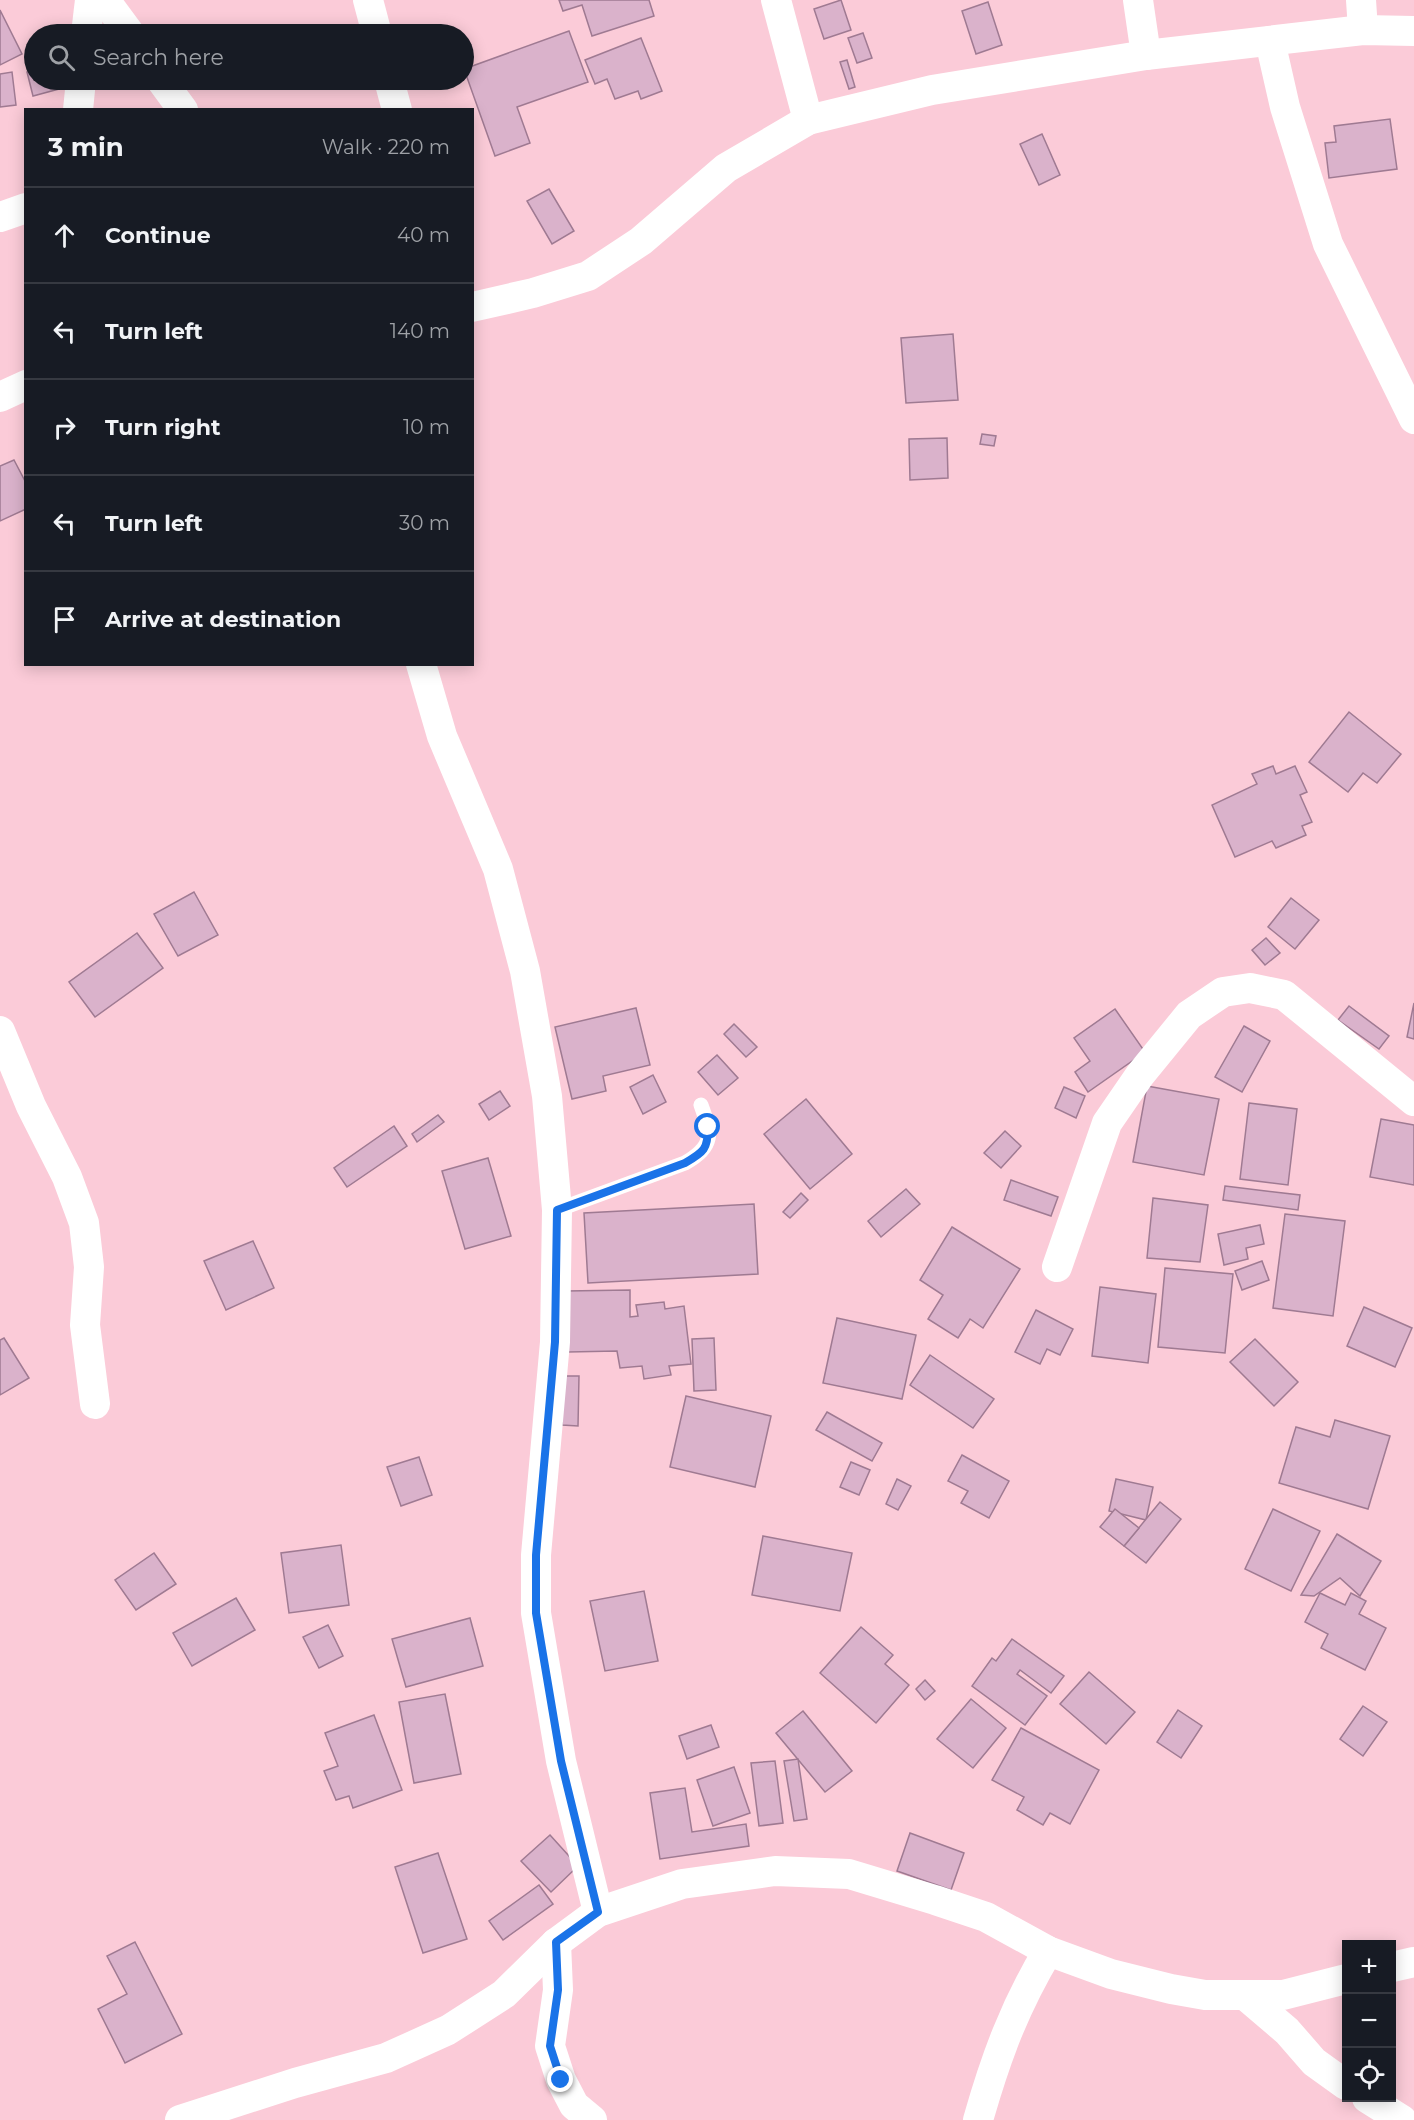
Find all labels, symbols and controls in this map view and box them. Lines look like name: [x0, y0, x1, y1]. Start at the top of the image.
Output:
search box: [24, 24, 474, 90]
icon: search: [45, 41, 78, 74]
text: Search here: [93, 44, 224, 71]
text: 3 min: [48, 131, 124, 163]
text: Walk · 220 m: [322, 135, 450, 159]
icon: ahead: [48, 219, 81, 252]
text: Continue: [105, 222, 211, 249]
text: 40 m: [397, 223, 450, 247]
icon: left: [48, 315, 81, 348]
text: Turn left: [105, 318, 203, 345]
text: 140 m: [390, 319, 450, 343]
icon: right: [48, 411, 81, 444]
text: Turn right: [105, 414, 220, 441]
text: 10 m: [403, 415, 450, 439]
icon: left: [48, 507, 81, 540]
text: Turn left: [105, 510, 203, 537]
text: 30 m: [399, 511, 450, 535]
icon: arrive: [48, 603, 81, 636]
text: Arrive at destination: [105, 606, 341, 633]
route start: [694, 1113, 720, 1139]
map controls: [1342, 1940, 1396, 2102]
button: +: [1342, 1940, 1396, 1994]
button: −: [1342, 1994, 1396, 2048]
button: locate: [1342, 2048, 1396, 2102]
route end: [547, 2066, 573, 2092]

